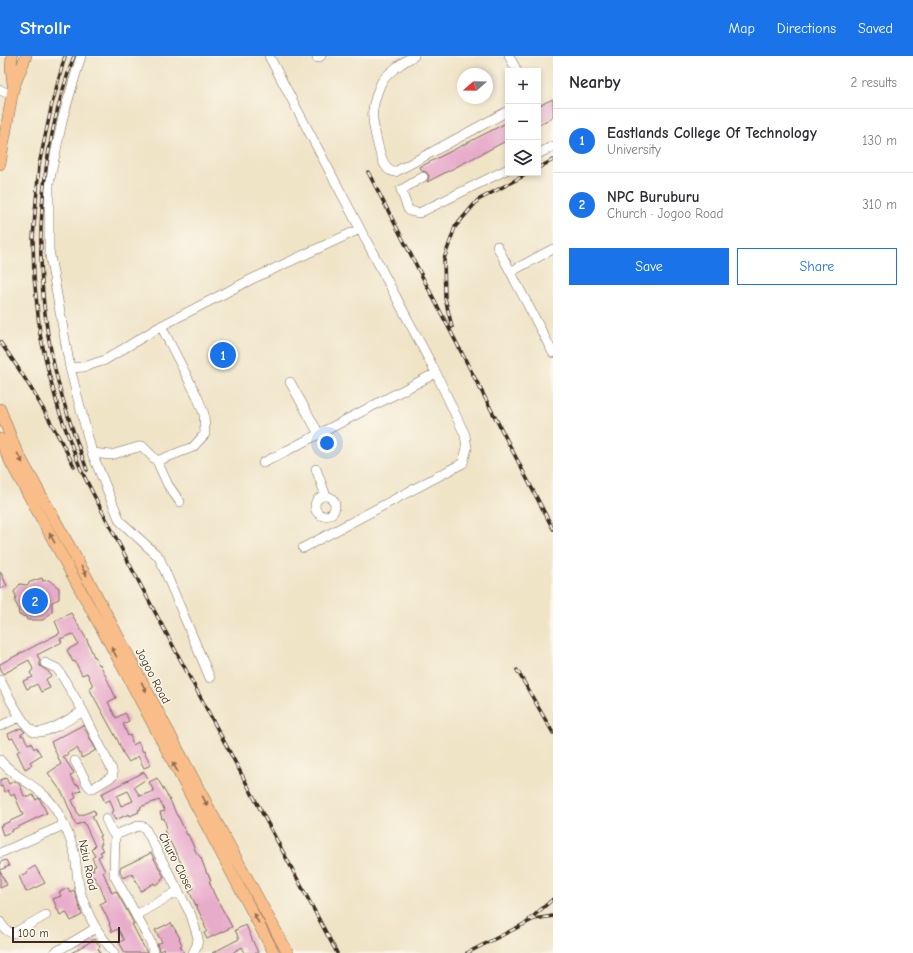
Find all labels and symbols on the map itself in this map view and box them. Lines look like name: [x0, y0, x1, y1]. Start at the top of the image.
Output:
north arrow: [457, 68, 493, 104]
pin: 1: [210, 340, 236, 370]
your location: [317, 433, 337, 453]
one-way arrow: [17, 452, 24, 464]
one-way arrow: [49, 532, 55, 544]
one-way arrow: [80, 566, 87, 577]
pin: 2: [22, 586, 48, 616]
one-way arrow: [111, 646, 117, 658]
street label: Jogoo Road: [133, 646, 173, 706]
one-way arrow: [141, 681, 147, 692]
one-way arrow: [172, 761, 178, 773]
one-way arrow: [202, 795, 208, 807]
street label: Churo Close: [156, 830, 196, 892]
street label: Nziu Road: [76, 838, 100, 892]
one-way arrow: [253, 913, 260, 924]
scale bar: [12, 925, 120, 944]

